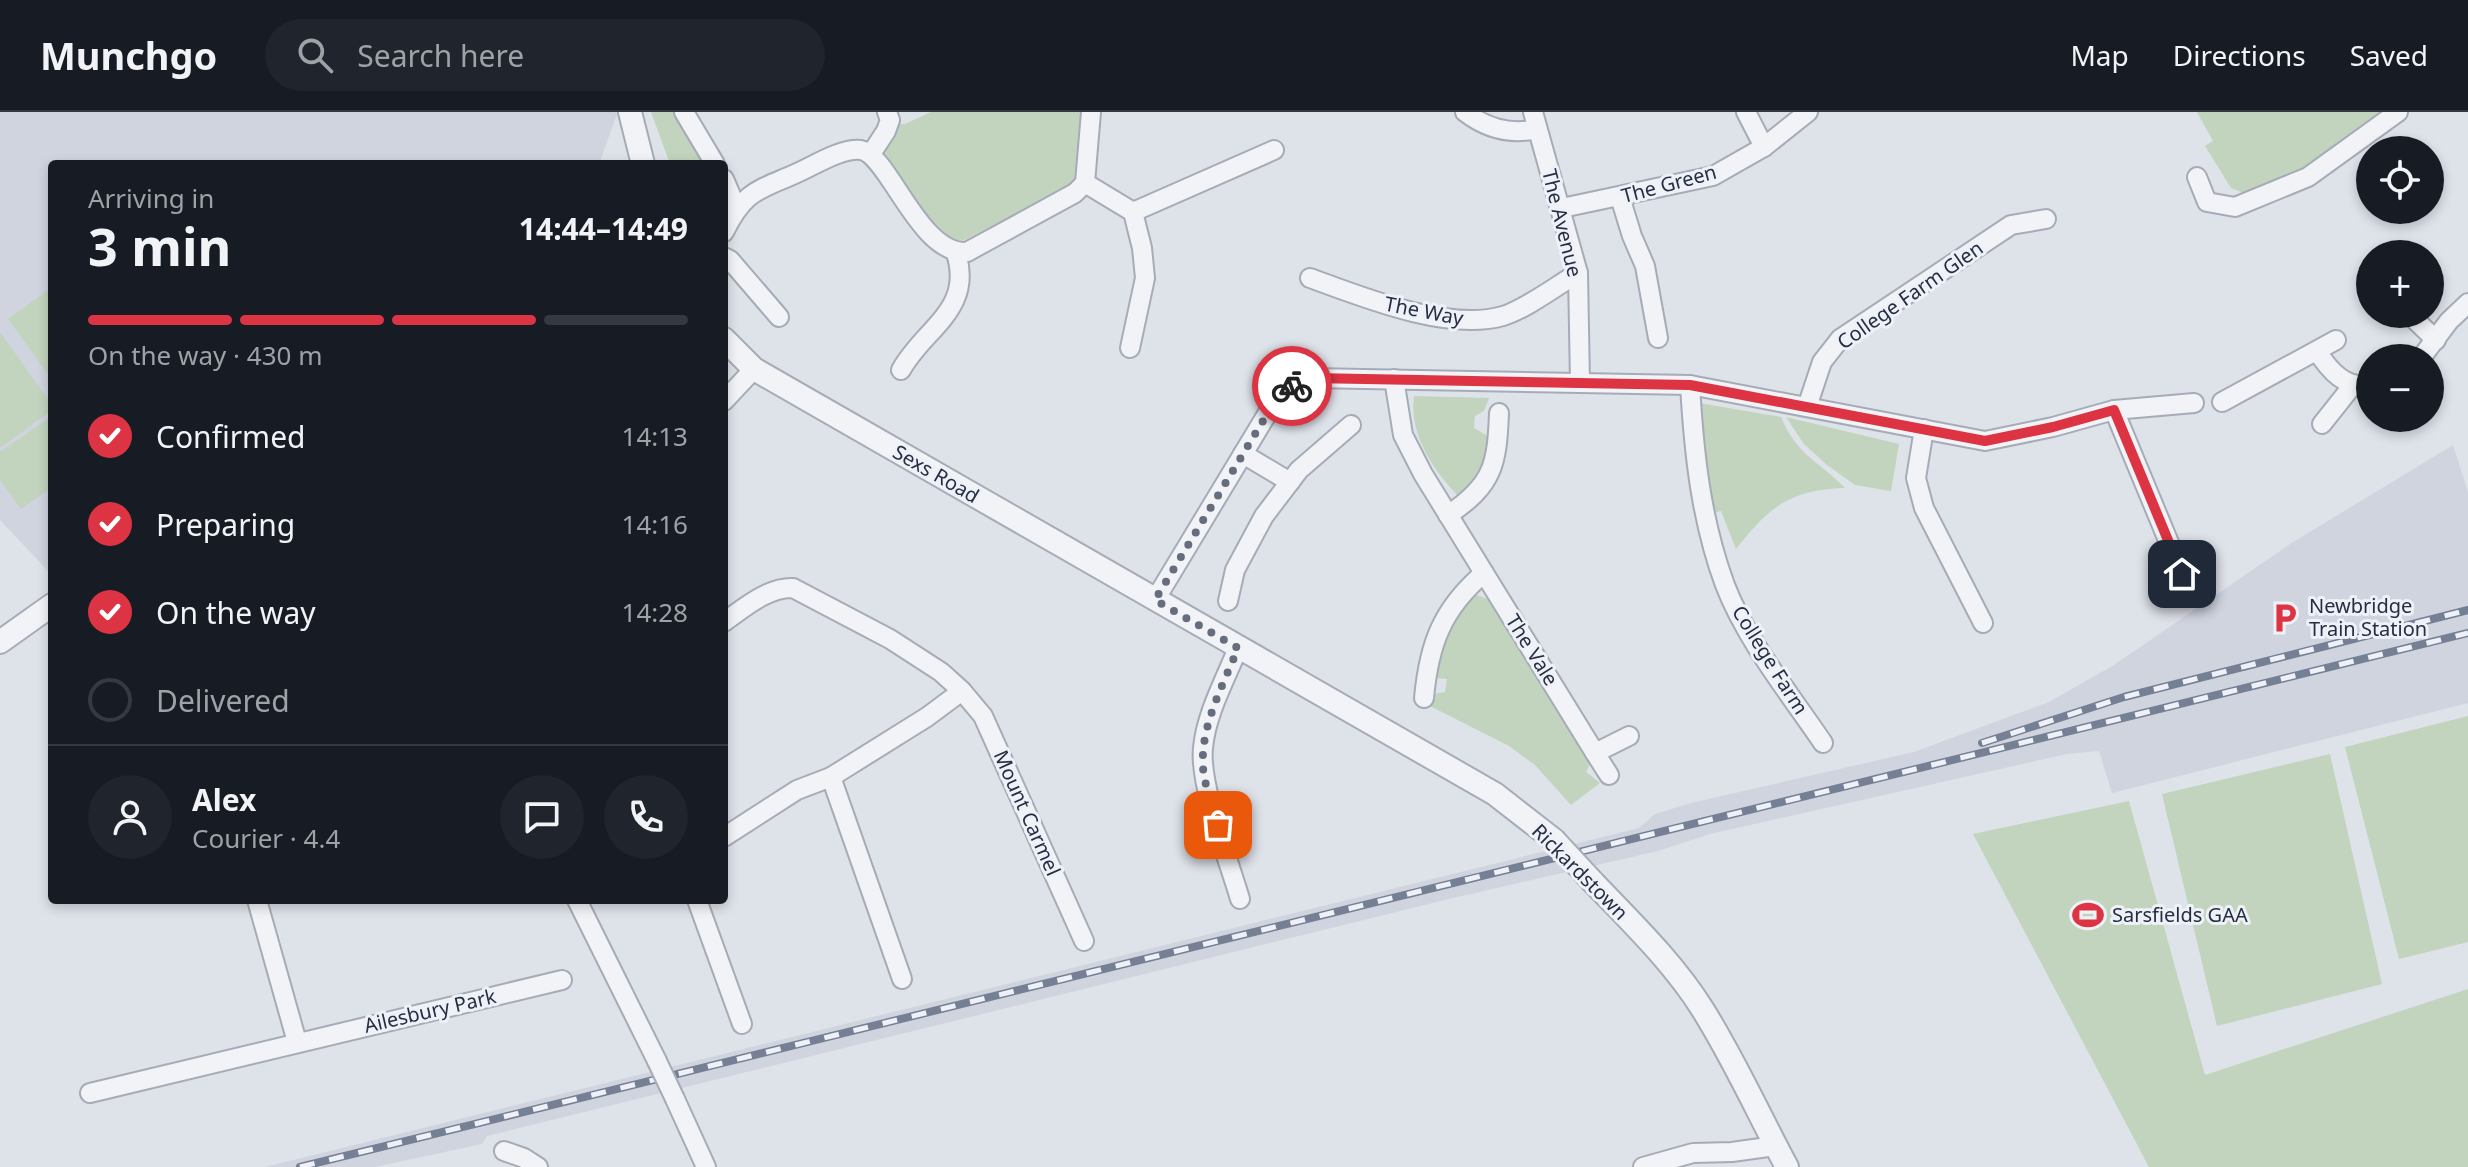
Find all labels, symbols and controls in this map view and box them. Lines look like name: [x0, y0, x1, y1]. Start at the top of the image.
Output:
search box: [265, 19, 825, 91]
text: Munchgo: [40, 29, 217, 81]
icon: search: [293, 33, 337, 77]
text: Search here: [357, 35, 524, 76]
text: Map: [2070, 36, 2129, 74]
text: Directions: [2173, 36, 2306, 74]
text: Saved: [2350, 36, 2428, 74]
map controls: [2356, 136, 2444, 432]
button: locate: [2356, 136, 2444, 224]
street label: The Green: [1618, 158, 1719, 209]
street label: The Avenue: [1536, 166, 1589, 280]
text: Arriving in: [88, 180, 214, 216]
text: 14:44–14:49: [519, 208, 688, 249]
text: 3 min: [88, 210, 231, 281]
street label: College Farm Glen: [1831, 234, 1988, 355]
button: +: [2356, 240, 2444, 328]
street label: The Way: [1382, 290, 1467, 332]
text: On the way · 430 m: [88, 337, 322, 373]
button: −: [2356, 344, 2444, 432]
courier: [1252, 346, 1332, 426]
icon: bike: [1270, 364, 1314, 408]
icon: check: [88, 414, 132, 458]
text: Confirmed: [156, 416, 306, 457]
text: 14:13: [622, 418, 688, 454]
street label: Sexs Road: [888, 438, 984, 509]
icon: check: [88, 502, 132, 546]
text: Preparing: [156, 504, 295, 545]
text: 14:16: [622, 506, 688, 542]
pin: [2148, 540, 2216, 608]
icon: home: [2160, 552, 2204, 596]
icon: check: [88, 590, 132, 634]
text: On the way: [156, 592, 316, 633]
place label: Newbridge Train Station: [2309, 592, 2427, 642]
text: 14:28: [622, 594, 688, 630]
street label: College Farm: [1726, 600, 1815, 719]
parking icon: Newbridge Train Station: [2268, 601, 2302, 635]
street label: The Vale: [1500, 609, 1565, 690]
text: Delivered: [156, 680, 290, 721]
street label: Mount Carmel: [988, 746, 1067, 880]
button: person: [88, 775, 172, 859]
button: chat: [500, 775, 584, 859]
button: phone: [604, 775, 688, 859]
text: Alex: [192, 779, 256, 820]
pin: [1184, 791, 1252, 859]
icon: bag: [1196, 803, 1240, 847]
street label: Rickardstown: [1526, 818, 1634, 926]
text: Courier · 4.4: [192, 820, 340, 856]
sports icon: Sarsfields GAA: [2071, 898, 2105, 932]
place label: Sarsfields GAA: [2112, 901, 2248, 928]
street label: Ailesbury Park: [361, 982, 499, 1039]

